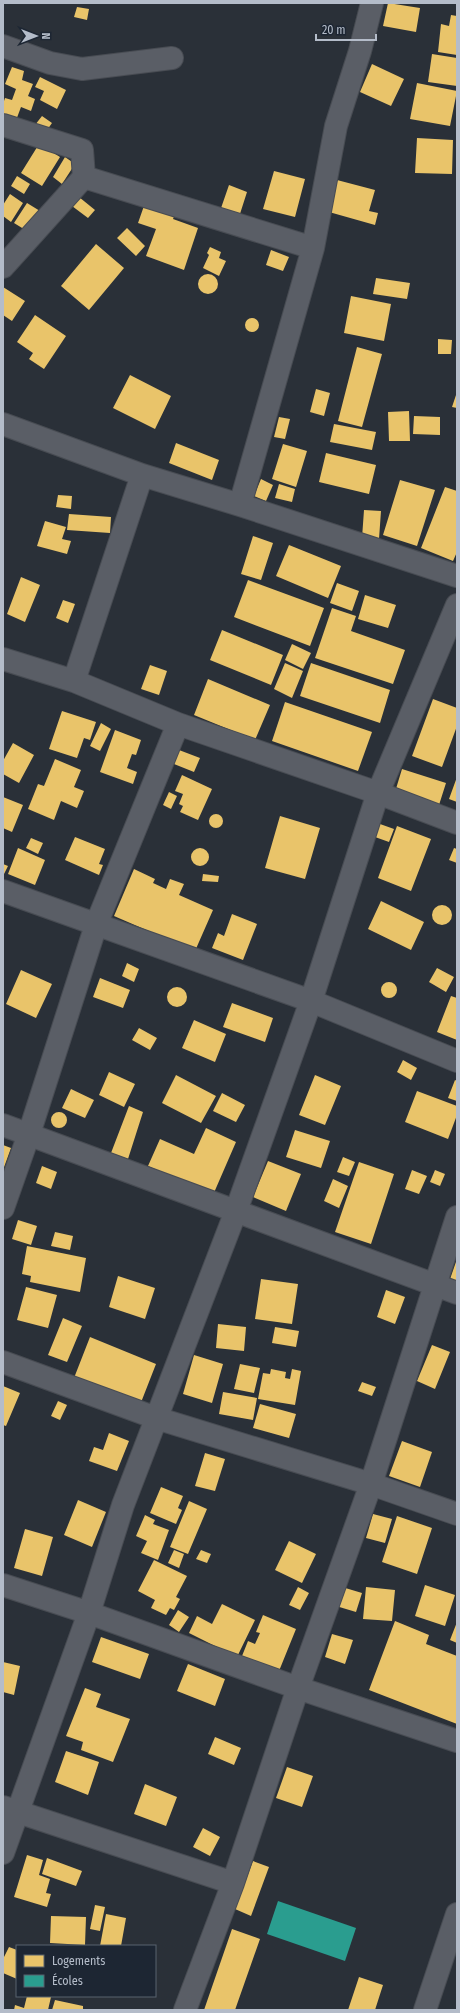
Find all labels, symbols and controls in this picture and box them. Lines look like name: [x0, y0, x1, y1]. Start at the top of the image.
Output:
north arrow: [16, 16, 56, 56]
scale bar: [316, 16, 376, 42]
text: 20 m: [322, 23, 346, 37]
text: N: [39, 33, 52, 39]
legend: [16, 1945, 156, 1997]
text: Logements: [52, 1954, 105, 1968]
text: Écoles: [52, 1973, 83, 1988]

